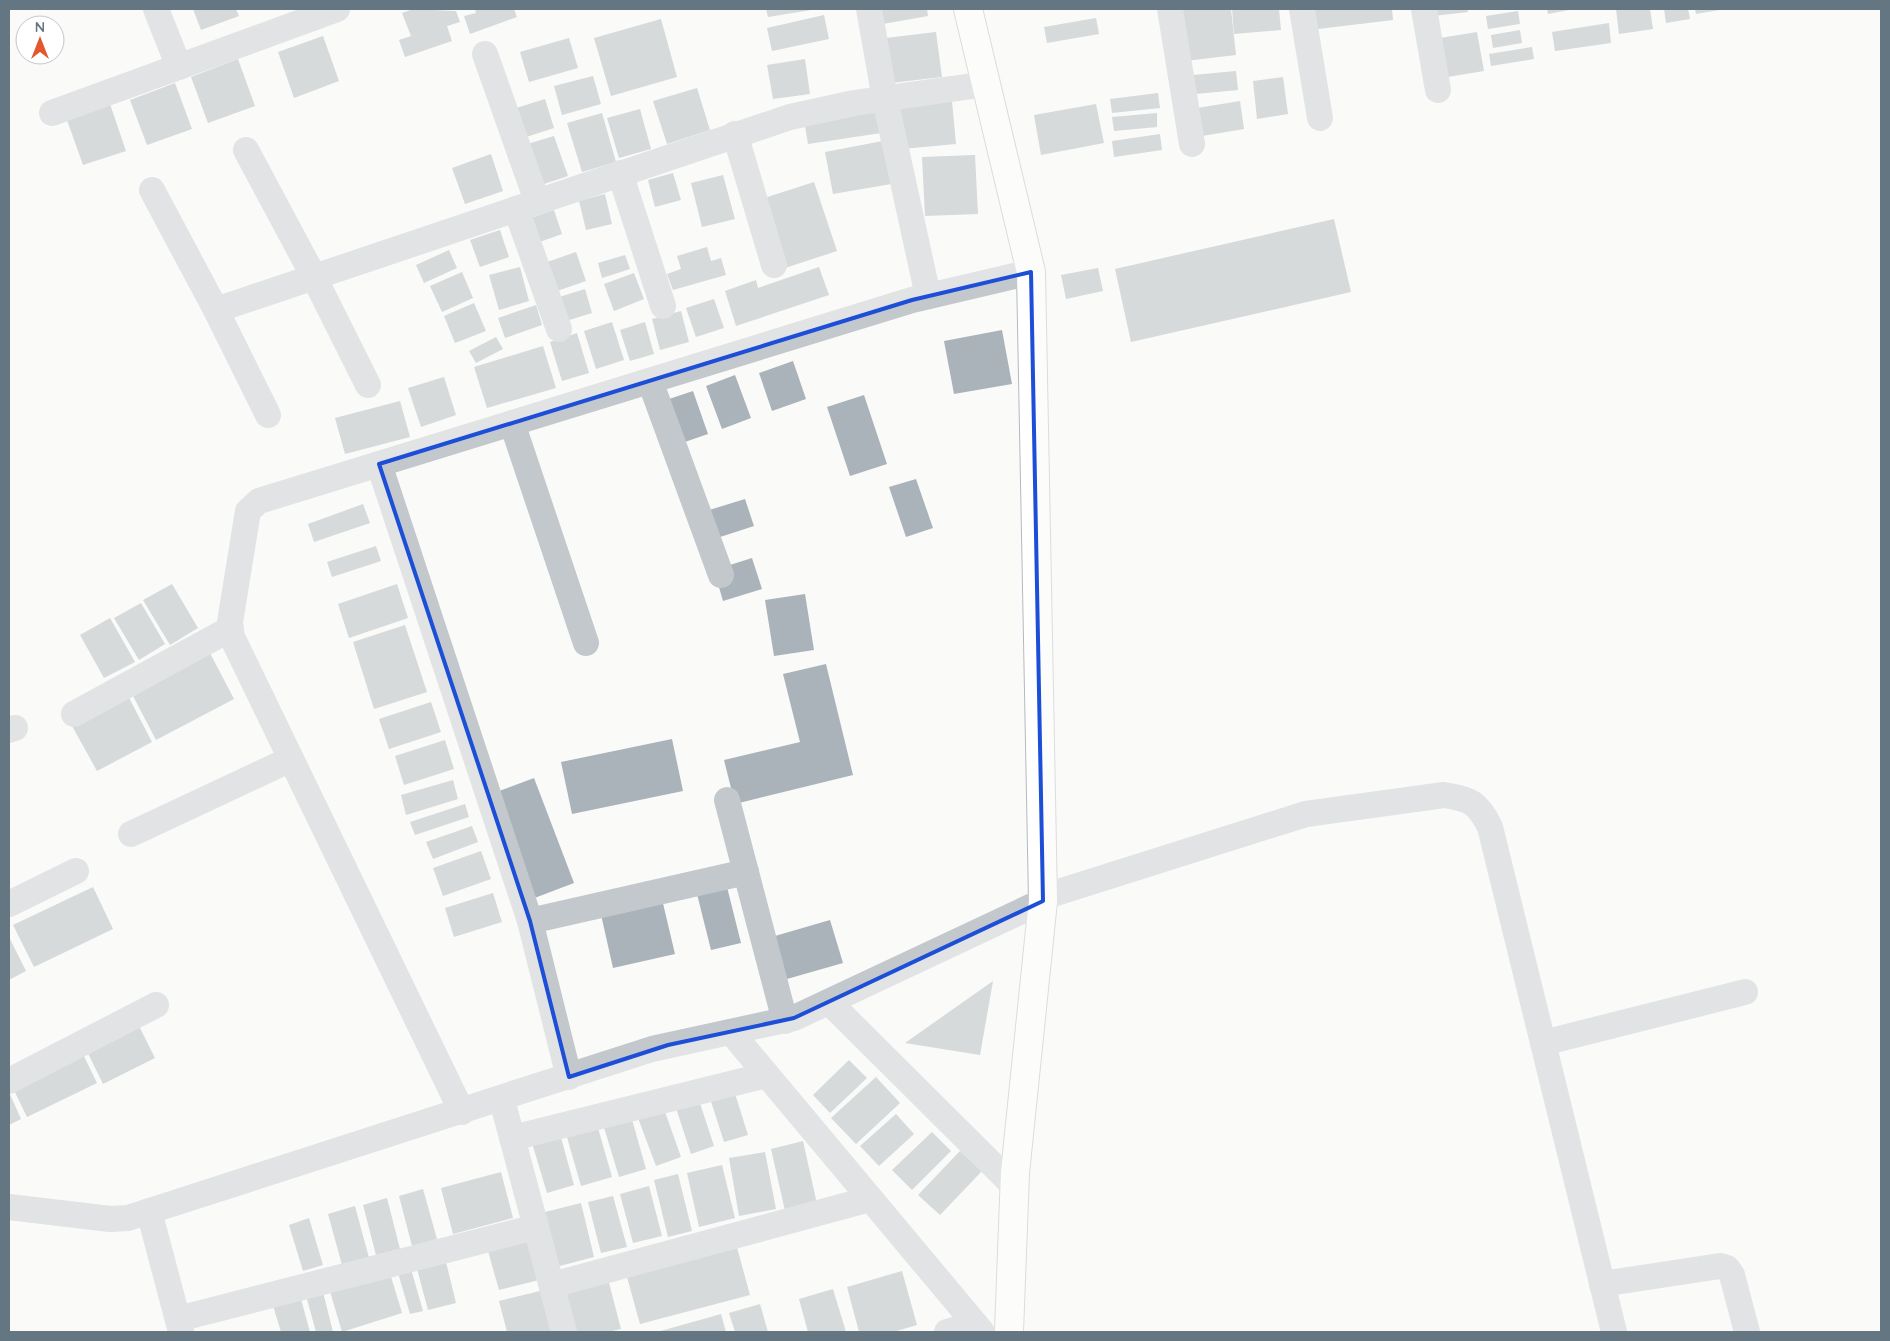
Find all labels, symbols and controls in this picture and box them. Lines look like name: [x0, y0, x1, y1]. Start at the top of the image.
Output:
north arrow: [15, 15, 65, 65]
text: N: [35, 18, 45, 36]

